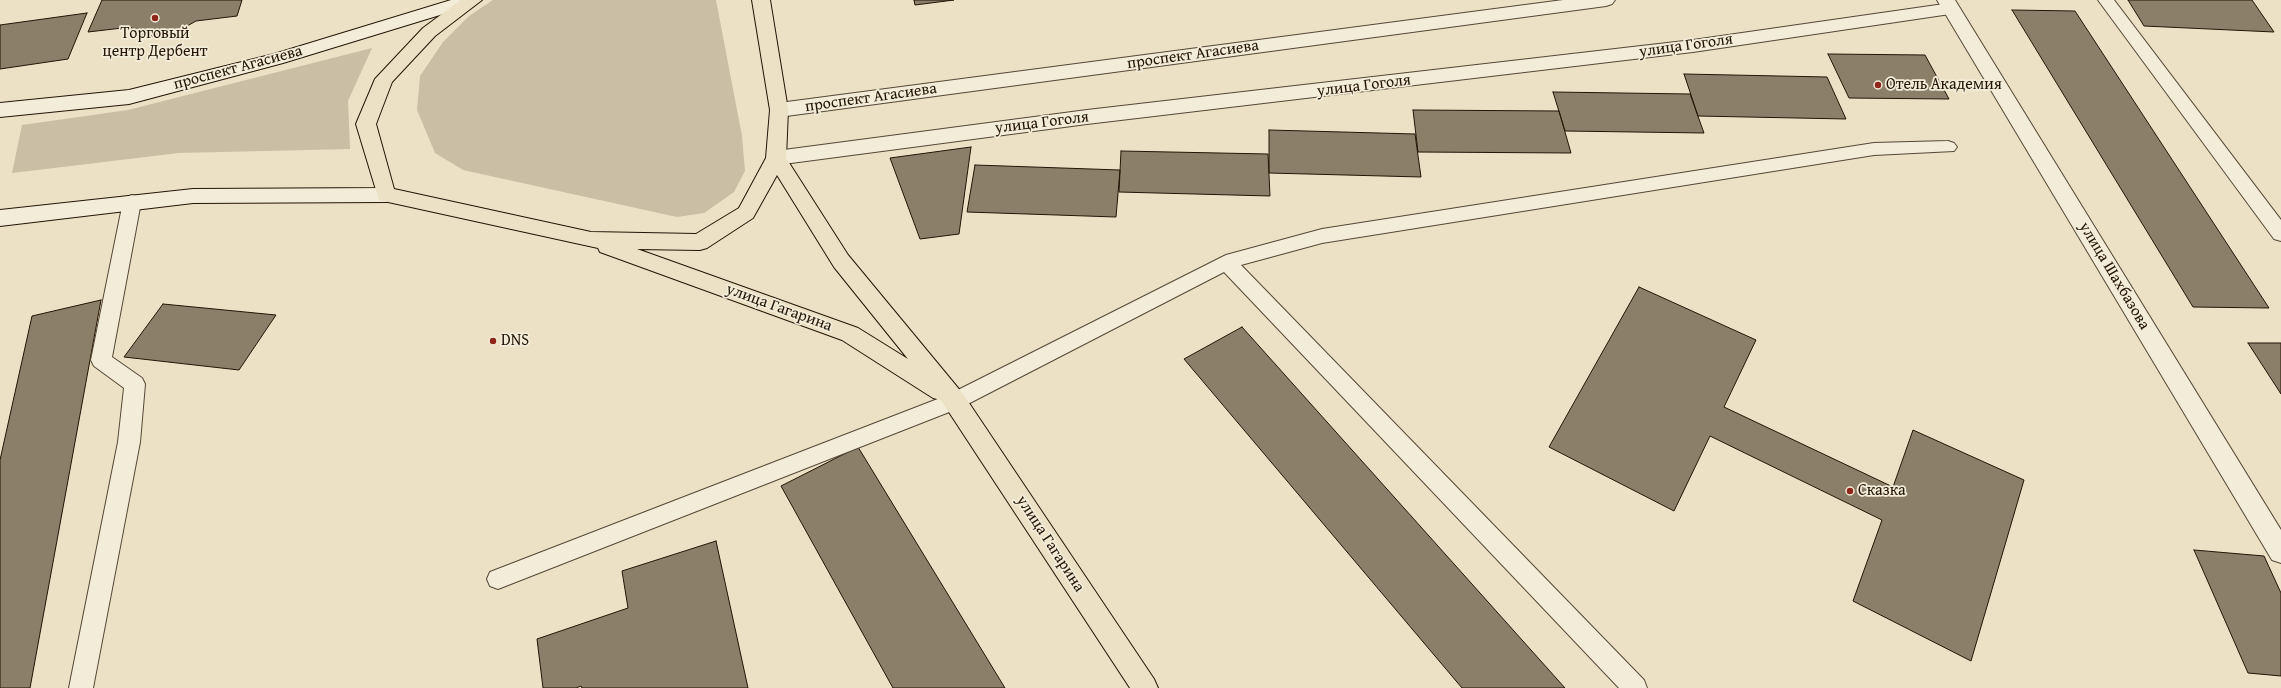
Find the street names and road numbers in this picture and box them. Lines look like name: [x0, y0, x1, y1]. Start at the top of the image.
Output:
street label: улица Гоголя: [1638, 30, 1734, 62]
street label: проспект Агасиева: [1126, 36, 1260, 74]
street label: проспект Агасиева: [171, 42, 305, 94]
street label: улица Гоголя: [1316, 71, 1412, 101]
street label: проспект Агасиева: [804, 79, 938, 117]
street label: улица Гоголя: [994, 108, 1090, 138]
street label: улица Шахбазова: [2074, 219, 2154, 333]
street label: улица Гагарина: [723, 280, 835, 336]
street label: улица Гагарина: [1012, 492, 1088, 596]

